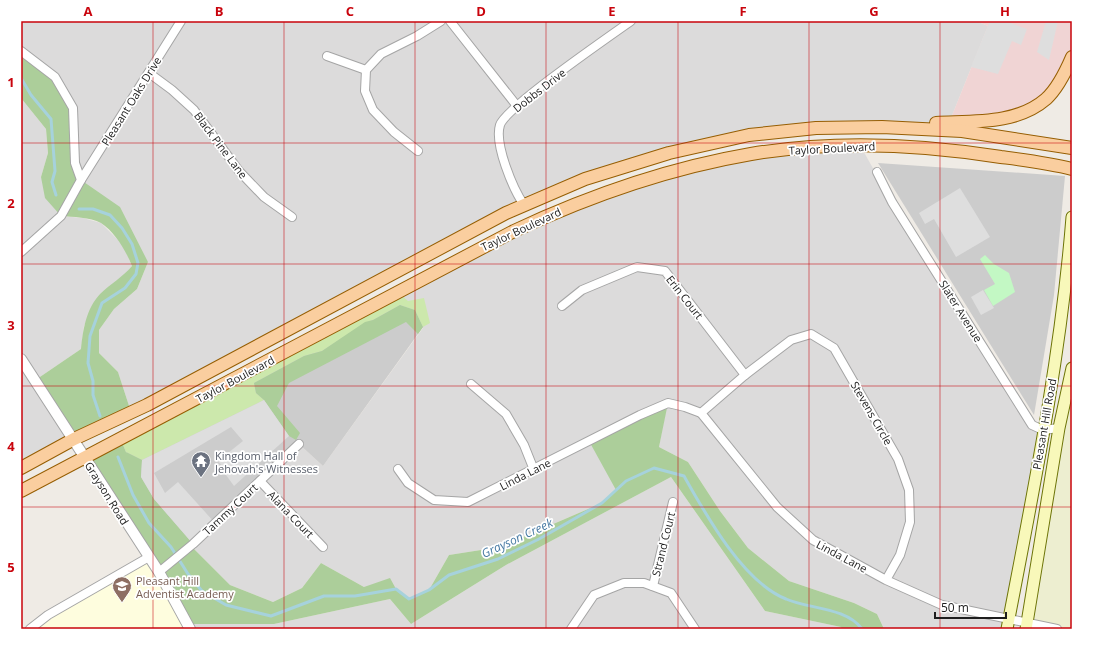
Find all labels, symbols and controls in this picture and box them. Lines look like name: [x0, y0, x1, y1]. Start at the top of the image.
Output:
text: A: [84, 2, 93, 20]
text: B: [215, 2, 224, 20]
text: C: [346, 2, 354, 20]
text: D: [476, 2, 486, 20]
text: E: [608, 2, 616, 20]
text: F: [739, 2, 747, 20]
text: G: [869, 2, 879, 20]
text: H: [1000, 2, 1010, 20]
street label: Pleasant Oaks Drive: [98, 54, 164, 148]
street label: Dobbs Drive: [510, 65, 568, 115]
text: 1: [7, 73, 15, 91]
street label: Black Pine Lane: [191, 109, 251, 181]
street label: Taylor Boulevard: [788, 138, 876, 158]
text: 2: [7, 194, 15, 212]
street label: Taylor Boulevard: [479, 204, 563, 254]
street label: Erin Court: [663, 272, 707, 322]
street label: Slater Avenue: [936, 277, 986, 345]
text: 3: [7, 316, 15, 334]
street label: Taylor Boulevard: [193, 352, 277, 406]
street label: Pleasant Hill Road: [1029, 377, 1059, 471]
street label: Stevens Circle: [848, 378, 896, 448]
text: 4: [7, 437, 15, 455]
place label: Kingdom Hall of Jehovah's Witnesses: [214, 448, 318, 476]
temple icon: Kingdom Hall of Jehovah's Witnesses: [190, 450, 212, 478]
street label: Linda Lane: [497, 455, 553, 493]
street label: Grayson Road: [82, 459, 132, 527]
street label: Tammy Court: [199, 480, 261, 538]
street label: Alana Court: [265, 487, 317, 541]
street label: Strand Court: [648, 510, 678, 578]
water label: Grayson Creek: [479, 514, 556, 562]
street label: Linda Lane: [814, 536, 870, 576]
text: 5: [7, 558, 15, 576]
place label: Pleasant Hill Adventist Academy: [136, 573, 234, 601]
school or university icon: Pleasant Hill Adventist Academy: [111, 575, 133, 603]
scale bar: [935, 594, 1006, 620]
text: 50 m: [941, 599, 969, 616]

